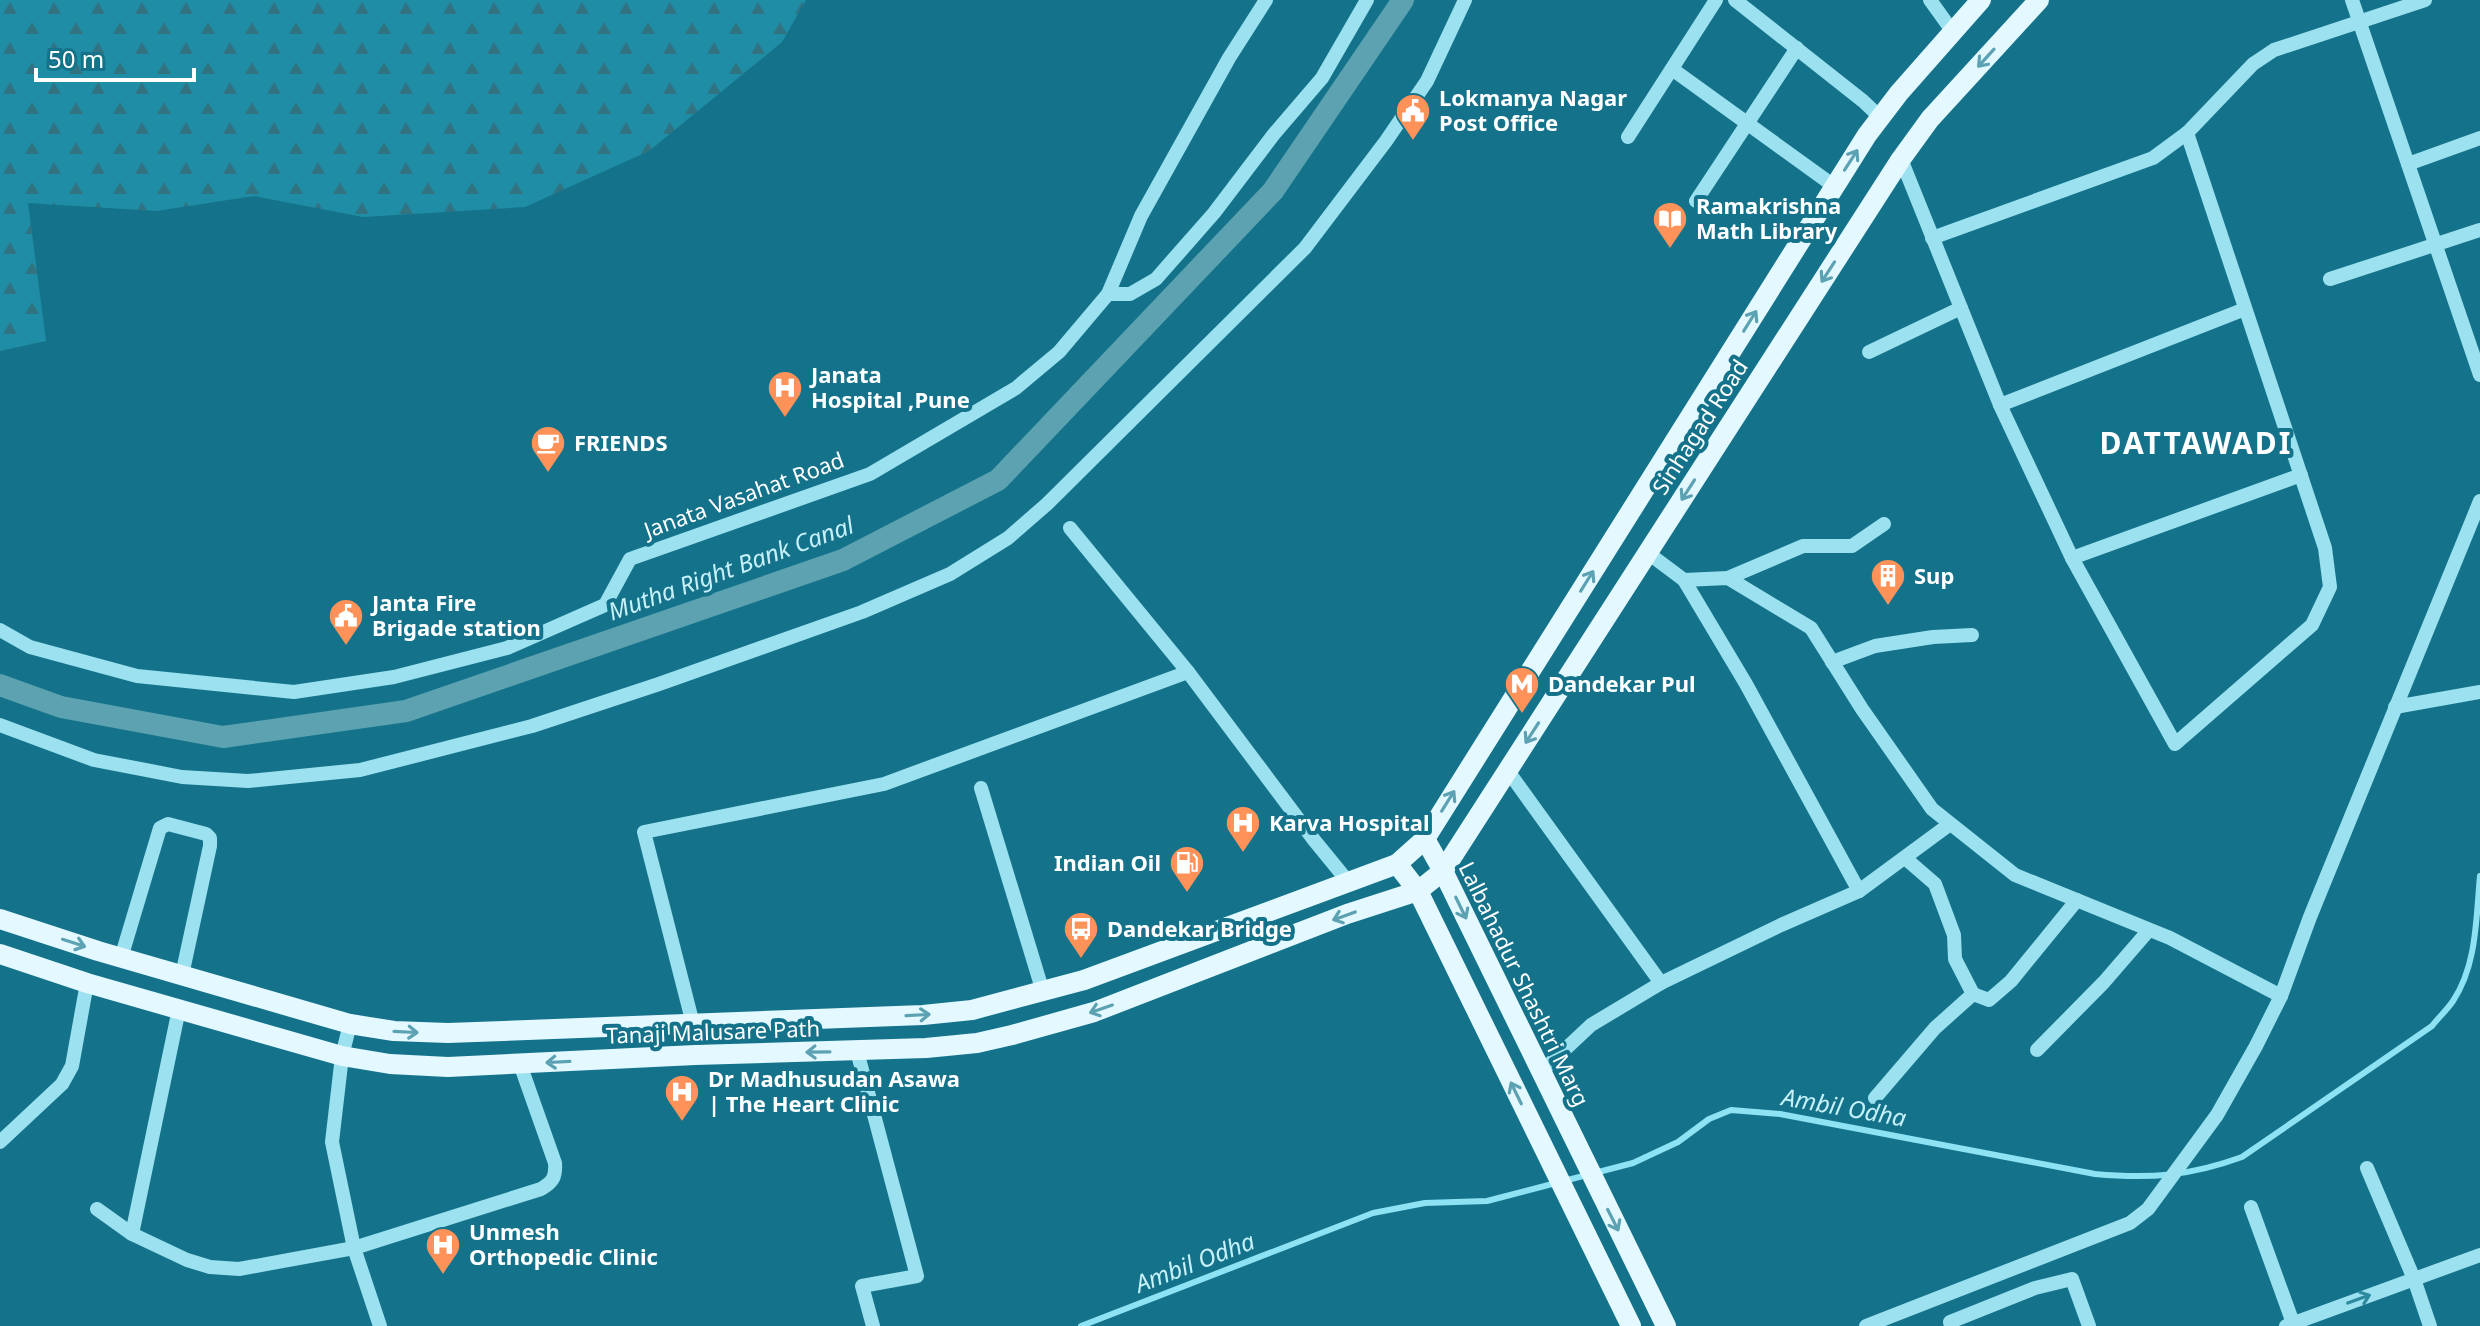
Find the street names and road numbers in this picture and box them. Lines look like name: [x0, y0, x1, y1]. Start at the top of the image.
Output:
street label: Sinhagad Road: [1644, 353, 1754, 500]
street label: Janata Vasahat Road: [638, 444, 848, 545]
street label: Lalbahadur Shashtri Marg: [1453, 856, 1597, 1111]
street label: Tanaji Malusare Path: [605, 1012, 821, 1050]

